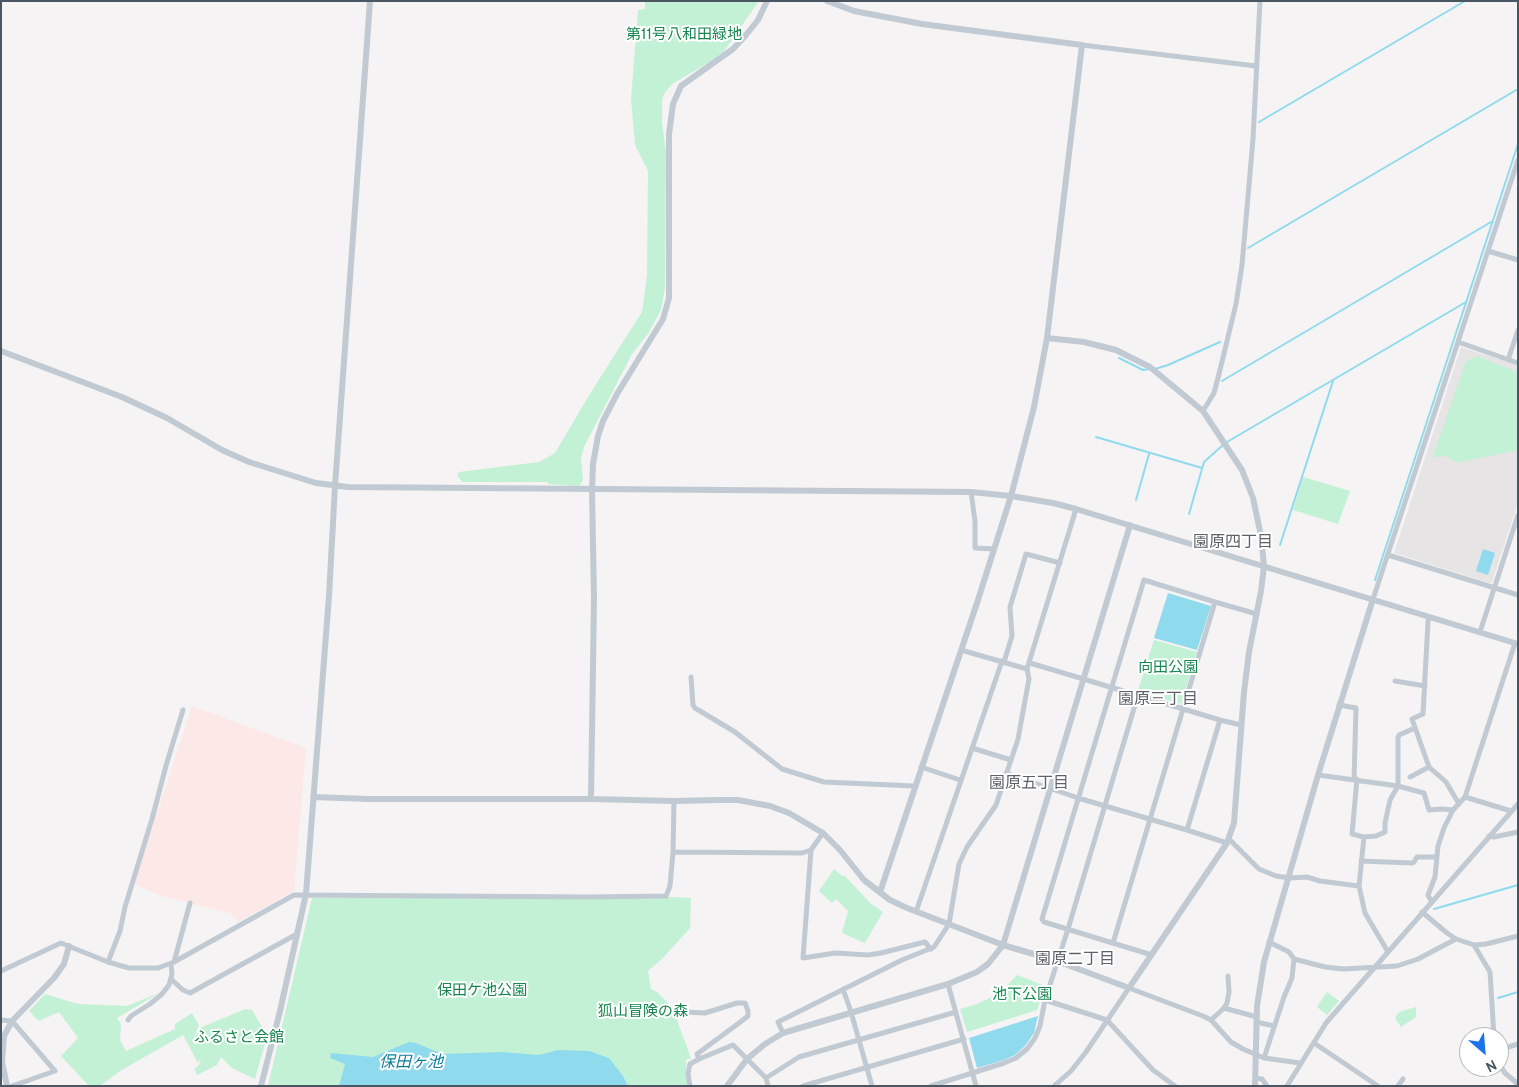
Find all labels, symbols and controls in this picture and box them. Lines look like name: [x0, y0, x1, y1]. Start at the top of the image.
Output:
park label: 第11号八和田緑地: [626, 27, 742, 45]
district label: 園原四丁目: [1193, 534, 1273, 554]
park label: 向田公園: [1138, 660, 1198, 678]
district label: 園原三丁目: [1118, 691, 1198, 711]
district label: 園原五丁目: [989, 775, 1069, 795]
district label: 園原二丁目: [1035, 951, 1115, 971]
park label: 保田ケ池公園: [437, 983, 527, 1001]
park label: 池下公園: [992, 987, 1052, 1005]
park label: 狐山冒険の森: [598, 1004, 688, 1022]
north arrow: [1459, 1027, 1509, 1077]
park label: ふるさと会館: [194, 1030, 284, 1048]
water label: 保田ヶ池: [379, 1054, 443, 1074]
text: N: [1482, 1055, 1499, 1075]

